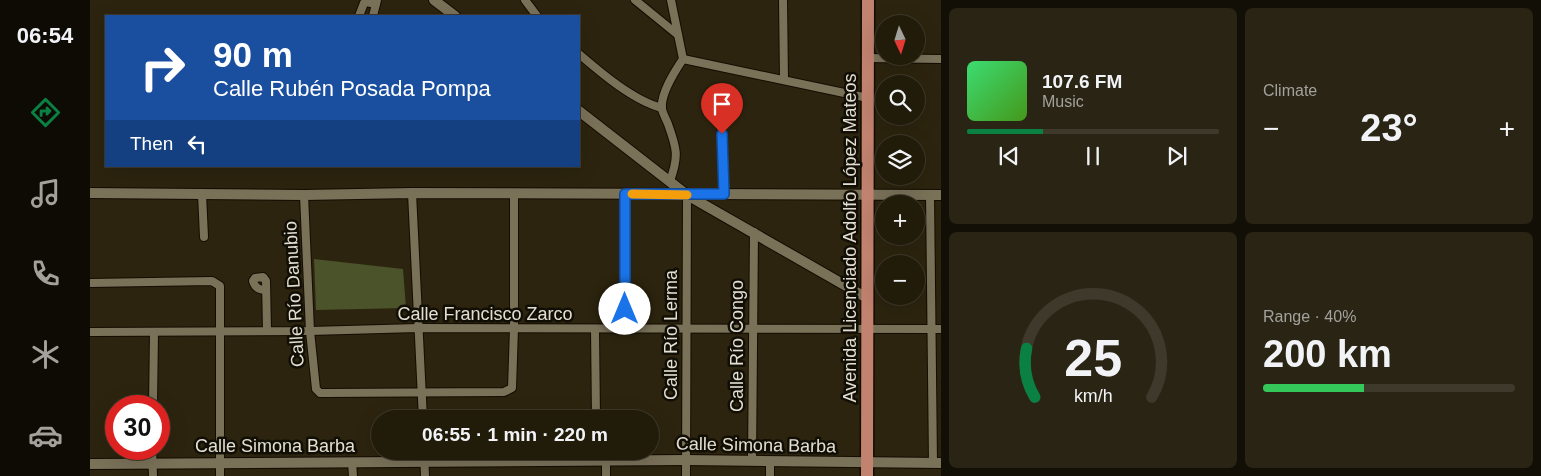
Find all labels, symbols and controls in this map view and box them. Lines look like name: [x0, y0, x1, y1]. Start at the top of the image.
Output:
north arrow: [875, 15, 925, 65]
map controls: [875, 15, 925, 305]
text: 06:54: [17, 23, 73, 48]
icon: right: [130, 35, 195, 100]
text: 90 m: [213, 35, 293, 74]
text: 107.6 FM: [1042, 71, 1122, 92]
street label: Avenida Licenciado Adolfo López Mateos: [840, 74, 860, 402]
button: search: [875, 75, 925, 125]
text: Calle Rubén Posada Pompa: [213, 76, 491, 101]
text: Climate: [1263, 82, 1317, 99]
pin: [701, 83, 743, 134]
icon: arrive: [708, 90, 736, 118]
text: Music: [1042, 93, 1084, 110]
icon: directions: [28, 95, 63, 130]
text: 23°: [1360, 107, 1418, 149]
text: −: [1263, 113, 1279, 144]
text: +: [1499, 113, 1515, 144]
icon: left: [183, 130, 211, 158]
text: Then: [130, 133, 173, 154]
button: layers: [875, 135, 925, 185]
icon: previous: [995, 142, 1023, 170]
icon: pause: [1079, 142, 1107, 170]
icon: next: [1163, 142, 1191, 170]
icon: music: [28, 176, 63, 211]
button: +: [875, 195, 925, 245]
street label: Calle Río Danubio: [280, 221, 308, 367]
button: −: [875, 255, 925, 305]
icon: phone: [28, 256, 63, 291]
street label: Calle Río Lerma: [661, 269, 681, 400]
street label: Calle Río Congo: [727, 280, 747, 412]
position arrow: [598, 282, 650, 334]
street label: Calle Francisco Zarco: [397, 304, 573, 324]
text: Range · 40%: [1263, 308, 1356, 325]
text: 25: [1064, 329, 1122, 387]
text: 200 km: [1263, 333, 1392, 375]
icon: climate: [28, 337, 63, 372]
text: km/h: [1074, 386, 1112, 406]
speed limit sign: 30: [105, 395, 170, 460]
icon: car: [28, 418, 63, 453]
text: 06:55 · 1 min · 220 m: [422, 424, 608, 445]
street label: Calle Simona Barba: [676, 434, 837, 456]
street label: Calle Simona Barba: [195, 436, 356, 456]

